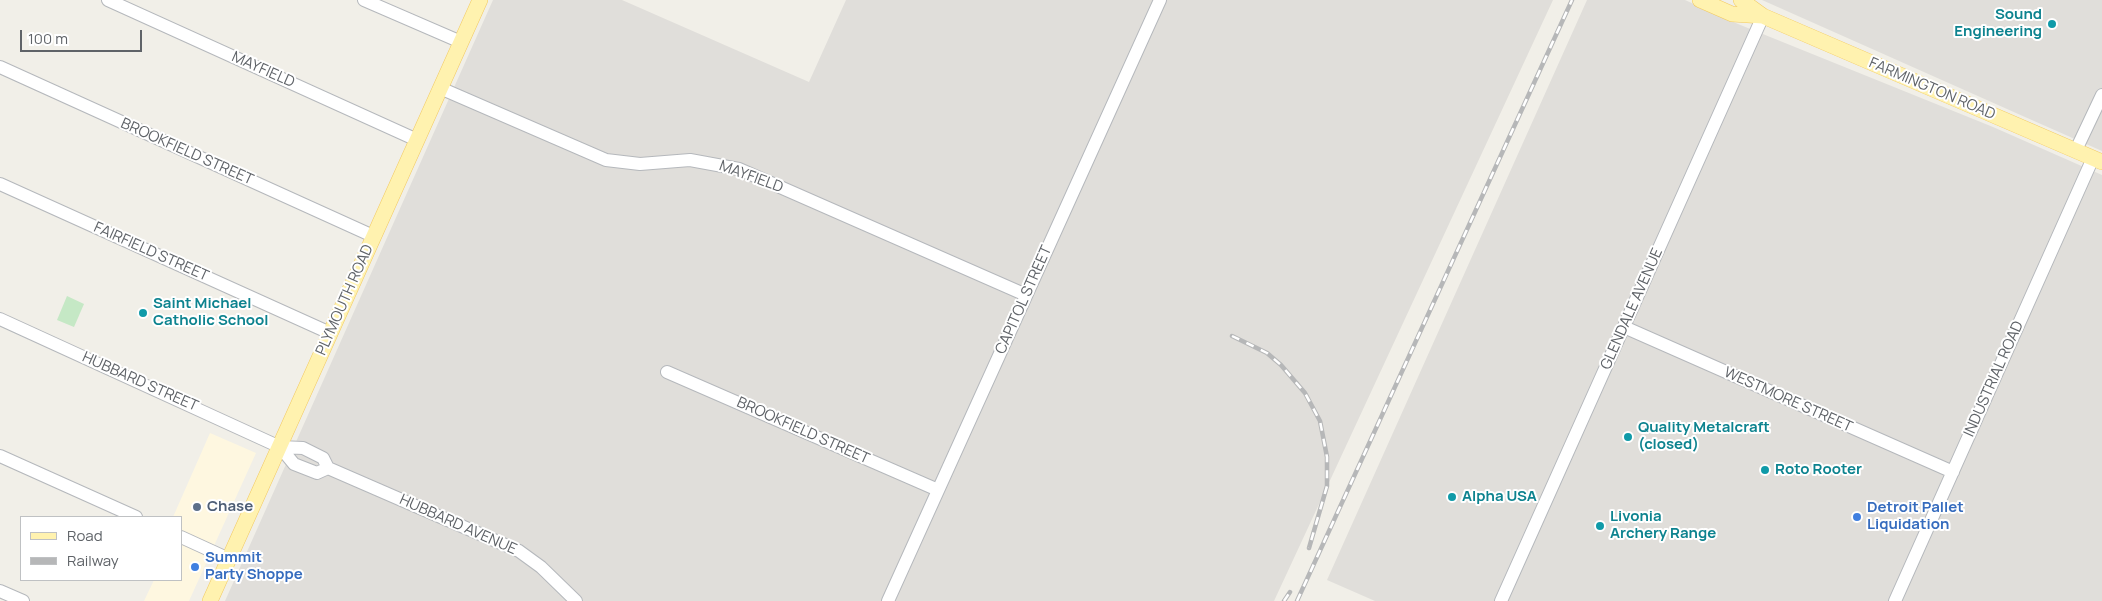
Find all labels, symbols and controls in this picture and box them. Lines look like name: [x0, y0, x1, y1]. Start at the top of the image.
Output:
place label: Sound Engineering: [1954, 6, 2042, 41]
marker: Sound Engineering: [2046, 18, 2058, 30]
scale bar: [22, 20, 145, 52]
text: 100 m: [28, 28, 68, 49]
street label: MAYFIELD: [229, 48, 297, 92]
street label: FARMINGTON ROAD: [1866, 54, 1998, 124]
street label: BROOKFIELD STREET: [118, 115, 256, 189]
street label: MAYFIELD: [716, 157, 786, 197]
street label: FAIRFIELD STREET: [91, 219, 211, 285]
street label: PLYMOUTH ROAD: [313, 242, 377, 358]
street label: CAPITOL STREET: [992, 243, 1056, 357]
street label: GLENDALE AVENUE: [1597, 246, 1667, 372]
place label: Saint Michael Catholic School: [153, 295, 269, 330]
marker: Saint Michael Catholic School: [137, 307, 149, 319]
street label: INDUSTRIAL ROAD: [1960, 318, 2028, 440]
street label: HUBBARD STREET: [79, 348, 201, 416]
street label: WESTMORE STREET: [1721, 364, 1855, 436]
street label: BROOKFIELD STREET: [734, 394, 872, 468]
place label: Quality Metalcraft (closed): [1638, 419, 1770, 454]
marker: Quality Metalcraft (closed): [1622, 431, 1634, 443]
place label: Roto Rooter: [1775, 461, 1862, 479]
marker: Roto Rooter: [1759, 464, 1771, 476]
place label: Alpha USA: [1462, 488, 1537, 506]
street label: HUBBARD AVENUE: [397, 491, 519, 559]
marker: Alpha USA: [1446, 491, 1458, 503]
place label: Chase: [207, 498, 253, 516]
place label: Detroit Pallet Liquidation: [1867, 499, 1964, 534]
marker: Chase: [191, 501, 203, 513]
place label: Livonia Archery Range: [1610, 508, 1716, 543]
marker: Detroit Pallet Liquidation: [1851, 511, 1863, 523]
legend: [20, 516, 182, 581]
marker: Livonia Archery Range: [1594, 520, 1606, 532]
text: Road: [67, 525, 103, 546]
place label: Summit Party Shoppe: [205, 549, 303, 584]
text: Railway: [67, 550, 119, 571]
marker: Summit Party Shoppe: [189, 561, 201, 573]

